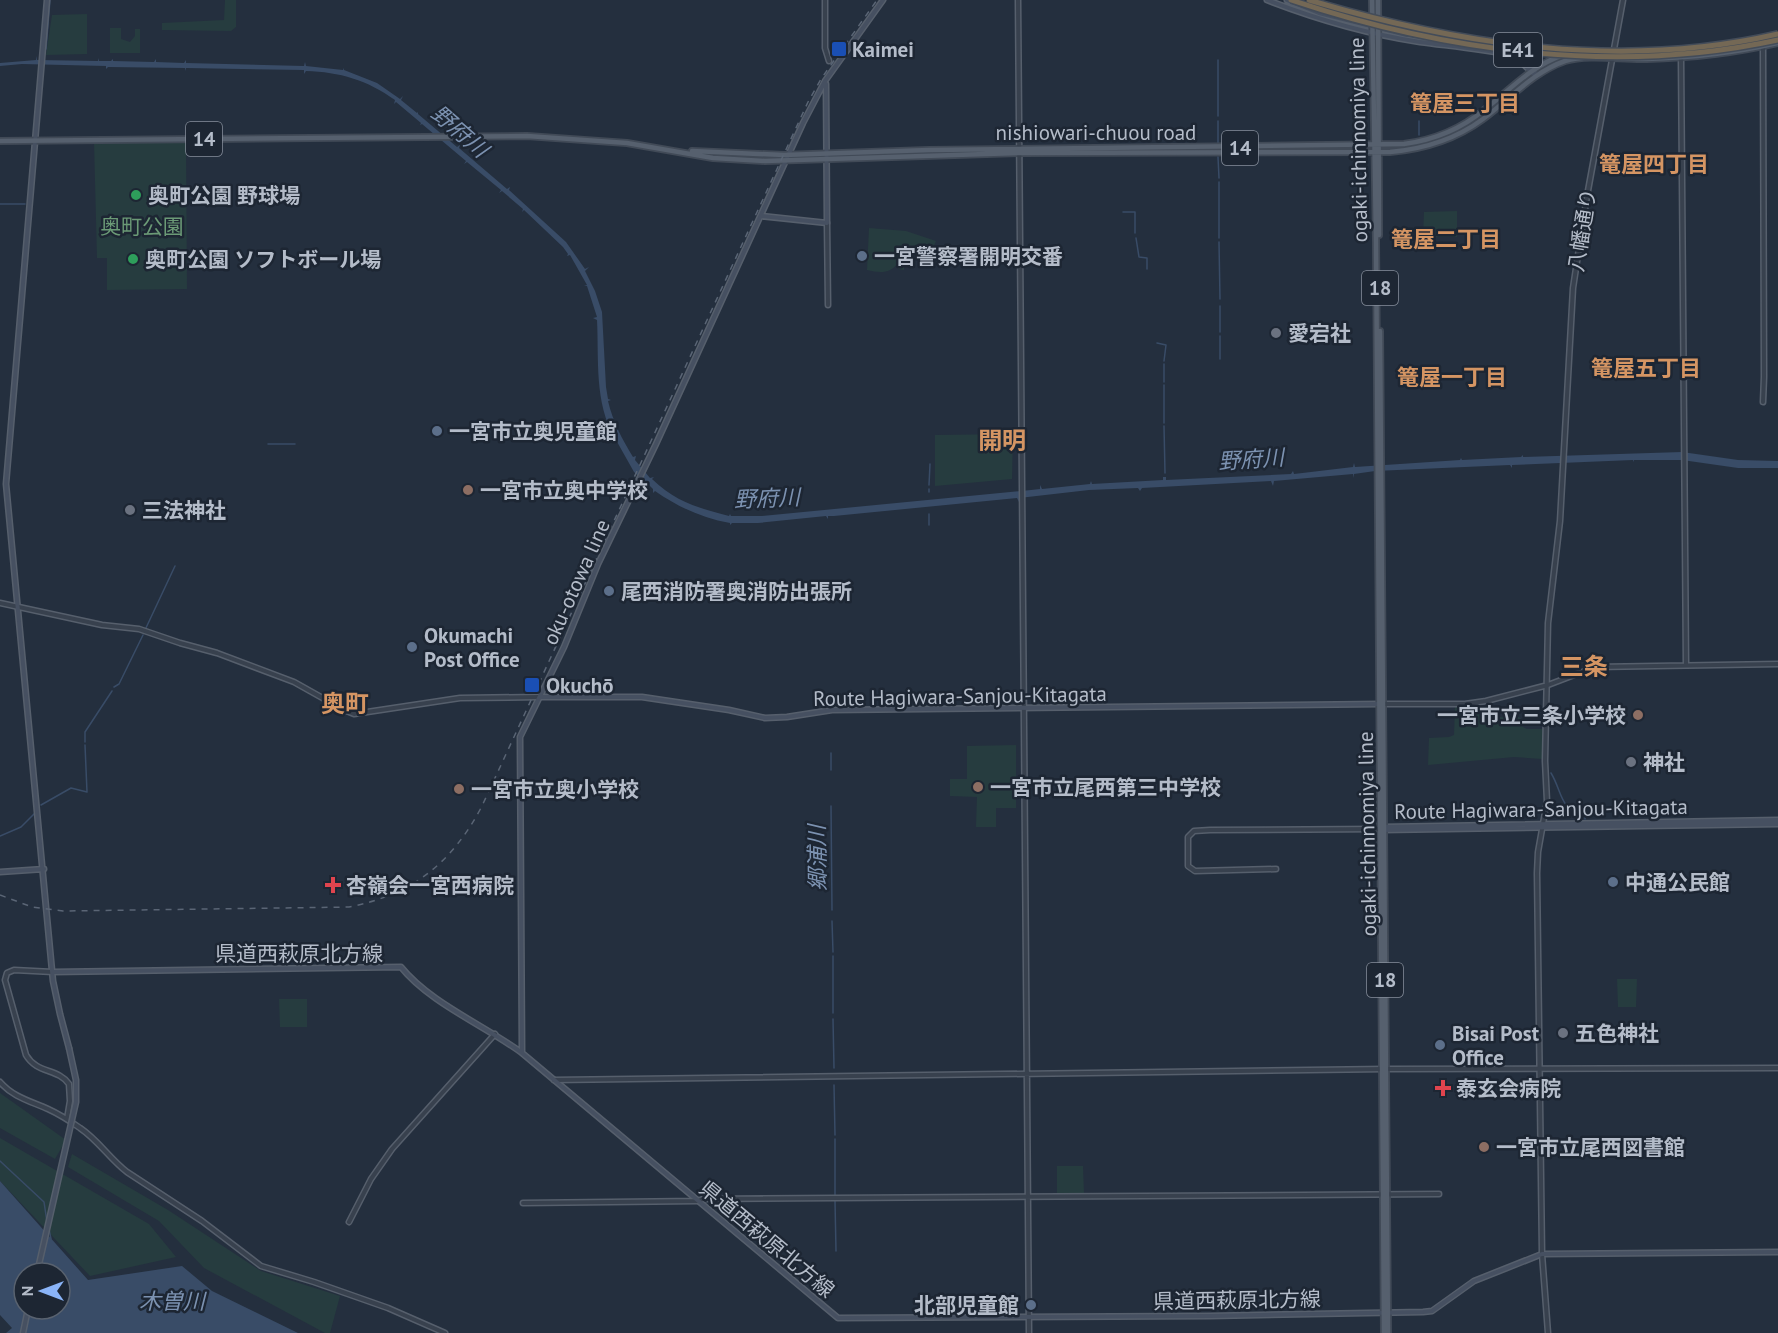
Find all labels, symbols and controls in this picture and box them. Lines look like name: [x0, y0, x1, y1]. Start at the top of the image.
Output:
road number: E41: [1494, 33, 1542, 67]
place label: Kaimei: [852, 36, 914, 63]
street label: ogaki-ichinnomiya line: [1343, 37, 1373, 243]
marker: Kaimei: [830, 40, 848, 58]
district label: 篭屋三丁目: [1410, 89, 1520, 117]
water label: 野府川: [426, 99, 496, 165]
street label: nishiowari-chuou road: [996, 119, 1196, 146]
road number: 14: [186, 122, 222, 156]
road number: 14: [1222, 131, 1258, 165]
district label: 篭屋四丁目: [1599, 150, 1709, 178]
place label: 奥町公園 野球場: [148, 182, 300, 209]
street label: 八幡通り: [1562, 186, 1602, 274]
marker: 奥町公園 野球場: [129, 188, 143, 202]
park label: 奥町公園: [100, 213, 184, 240]
district label: 篭屋二丁目: [1391, 225, 1501, 253]
place label: 一宮警察署開明交番: [874, 243, 1063, 270]
place label: 奥町公園 ソフトボール場: [145, 246, 381, 273]
marker: 一宮警察署開明交番: [855, 249, 869, 263]
marker: 奥町公園 ソフトボール場: [126, 252, 140, 266]
road number: 18: [1362, 271, 1398, 305]
place label: 愛宕社: [1288, 320, 1351, 347]
marker: 愛宕社: [1269, 326, 1283, 340]
district label: 篭屋五丁目: [1591, 354, 1701, 382]
district label: 篭屋一丁目: [1397, 363, 1507, 391]
place label: 一宮市立奥児童館: [449, 418, 617, 445]
marker: 一宮市立奥児童館: [430, 424, 444, 438]
district label: 開明: [978, 425, 1026, 456]
water label: 野府川: [1217, 443, 1287, 475]
place label: 一宮市立奥中学校: [480, 477, 648, 504]
marker: 一宮市立奥中学校: [461, 483, 475, 497]
water label: 野府川: [734, 483, 802, 513]
place label: 三法神社: [142, 497, 226, 524]
marker: 三法神社: [123, 503, 137, 517]
street label: oku-otowa line: [536, 515, 616, 649]
place label: 尾西消防署奥消防出張所: [621, 578, 852, 605]
marker: 尾西消防署奥消防出張所: [602, 584, 616, 598]
place label: Okumachi Post Office: [424, 622, 520, 673]
marker: Okumachi Post Office: [405, 640, 419, 654]
district label: 三条: [1560, 651, 1608, 682]
place label: Okuchō: [546, 672, 614, 699]
marker: Okuchō: [523, 676, 541, 694]
street label: Route Hagiwara-Sanjou-Kitagata: [813, 680, 1107, 712]
district label: 奥町: [321, 688, 369, 719]
place label: 一宮市立三条小学校: [1437, 702, 1626, 729]
marker: 一宮市立三条小学校: [1631, 708, 1645, 722]
street label: ogaki-ichinnomiya line: [1352, 731, 1382, 937]
place label: 神社: [1643, 749, 1685, 776]
marker: 神社: [1624, 755, 1638, 769]
place label: 一宮市立尾西第三中学校: [990, 774, 1221, 801]
place label: 一宮市立奥小学校: [471, 776, 639, 803]
marker: 一宮市立尾西第三中学校: [971, 780, 985, 794]
marker: 一宮市立奥小学校: [452, 782, 466, 796]
street label: Route Hagiwara-Sanjou-Kitagata: [1394, 793, 1688, 825]
water label: 郷浦川: [802, 823, 832, 891]
place label: 中通公民館: [1625, 869, 1730, 896]
place label: 杏嶺会一宮西病院: [346, 872, 514, 899]
marker: 中通公民館: [1606, 875, 1620, 889]
marker: 杏嶺会一宮西病院: [324, 876, 342, 894]
street label: 県道西萩原北方線: [215, 940, 383, 967]
road number: 18: [1367, 963, 1403, 997]
place label: Bisai Post Office: [1452, 1020, 1540, 1071]
place label: 五色神社: [1575, 1020, 1659, 1047]
marker: 五色神社: [1556, 1026, 1570, 1040]
marker: Bisai Post Office: [1433, 1038, 1447, 1052]
place label: 泰玄会病院: [1456, 1075, 1561, 1102]
marker: 泰玄会病院: [1434, 1079, 1452, 1097]
place label: 一宮市立尾西図書館: [1496, 1134, 1685, 1161]
marker: 一宮市立尾西図書館: [1477, 1140, 1491, 1154]
street label: 県道西萩原北方線: [694, 1175, 840, 1303]
north arrow: [12, 1261, 72, 1321]
street label: 県道西萩原北方線: [1153, 1285, 1321, 1315]
text: N: [17, 1286, 37, 1296]
water label: 木曽川: [139, 1287, 207, 1315]
place label: 北部児童館: [914, 1292, 1019, 1319]
marker: 北部児童館: [1024, 1298, 1038, 1312]

